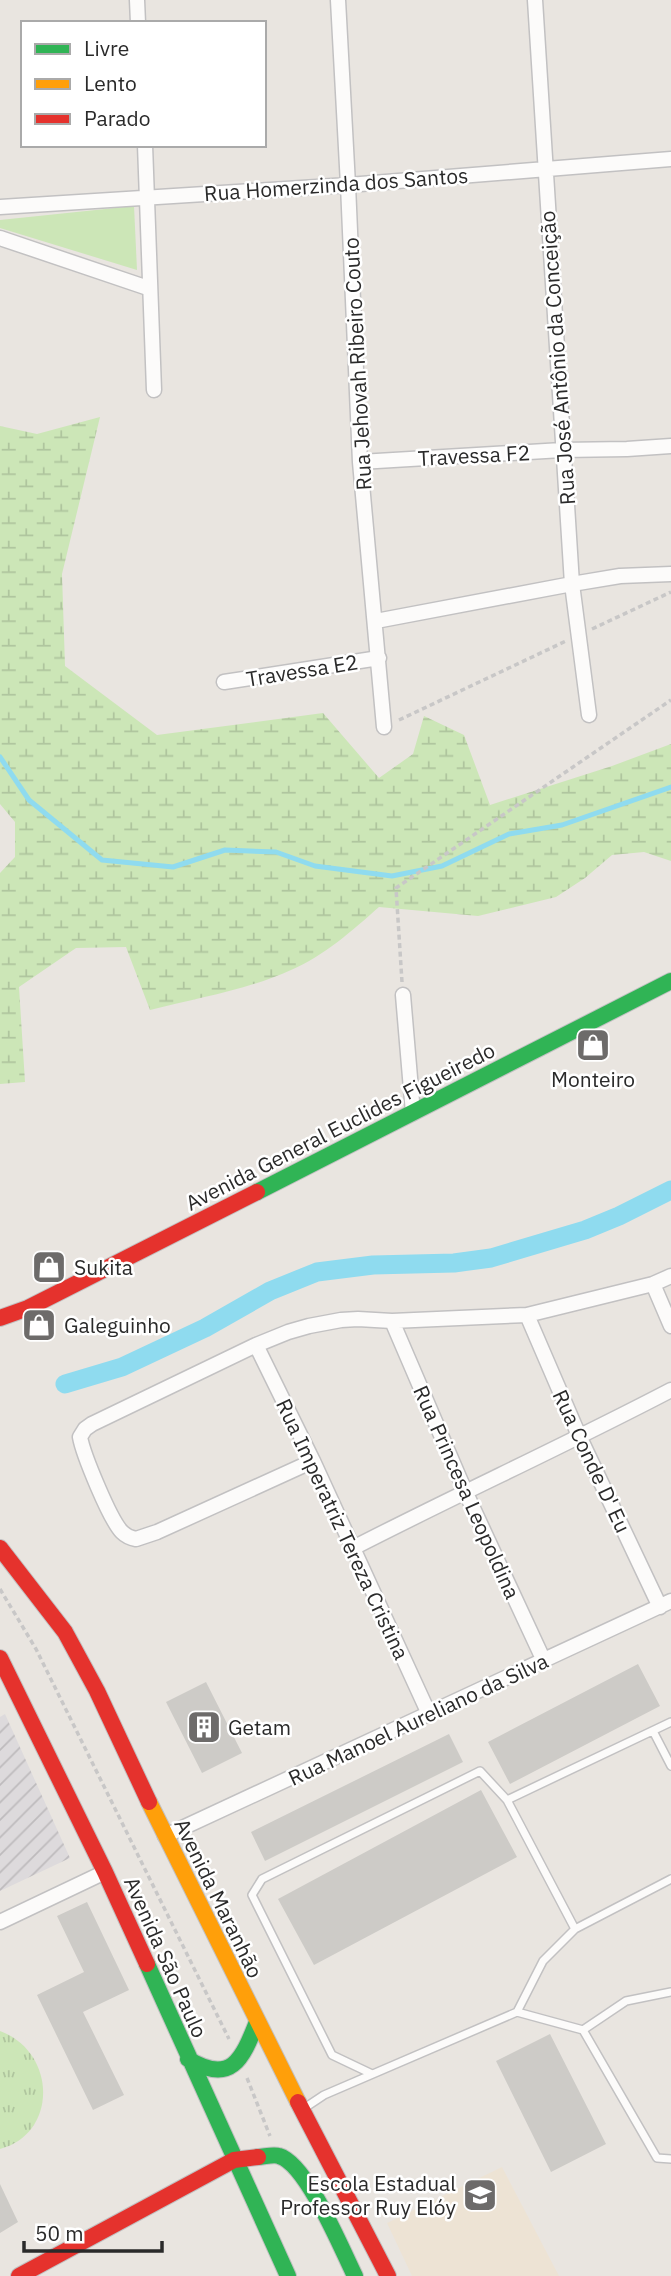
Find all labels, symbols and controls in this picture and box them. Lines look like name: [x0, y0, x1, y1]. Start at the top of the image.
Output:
legend: [21, 21, 266, 147]
text: Livre: [84, 34, 129, 62]
text: Lento: [84, 69, 137, 97]
text: Parado: [84, 104, 151, 132]
street label: Rua Homerzinda dos Santos: [203, 161, 469, 207]
street label: Rua José Antônio da Conceição: [533, 210, 581, 506]
street label: Rua Jehovah Ribeiro Couto: [336, 237, 378, 491]
street label: Travessa F2: [417, 438, 531, 472]
street label: Travessa E2: [244, 647, 360, 693]
shop icon: Monteiro: [574, 1026, 612, 1064]
street label: Avenida General Euclides Figueiredo: [181, 1036, 499, 1216]
place label: Monteiro: [551, 1065, 635, 1093]
shop icon: Sukita: [30, 1248, 68, 1286]
place label: Sukita: [74, 1253, 133, 1281]
shop icon: Galeguinho: [20, 1306, 58, 1344]
place label: Galeguinho: [64, 1311, 171, 1339]
street label: Rua Princesa Leopoldina: [407, 1381, 527, 1603]
street label: Rua Conde D' Eu: [547, 1385, 637, 1537]
street label: Rua Imperatriz Tereza Cristina: [270, 1394, 416, 1664]
street label: Rua Manoel Aureliano da Silva: [284, 1646, 552, 1792]
building icon: Getam: [185, 1708, 223, 1746]
place label: Getam: [228, 1713, 291, 1741]
street label: Avenida Maranhão: [168, 1814, 270, 1982]
street label: Avenida São Paulo: [118, 1872, 214, 2042]
place label: Escola Estadual Professor Ruy Elóy: [280, 2169, 457, 2221]
school or university icon: Escola Estadual Professor Ruy Elóy: [461, 2176, 499, 2214]
scale bar: [24, 2210, 163, 2254]
text: 50 m: [35, 2219, 84, 2247]

